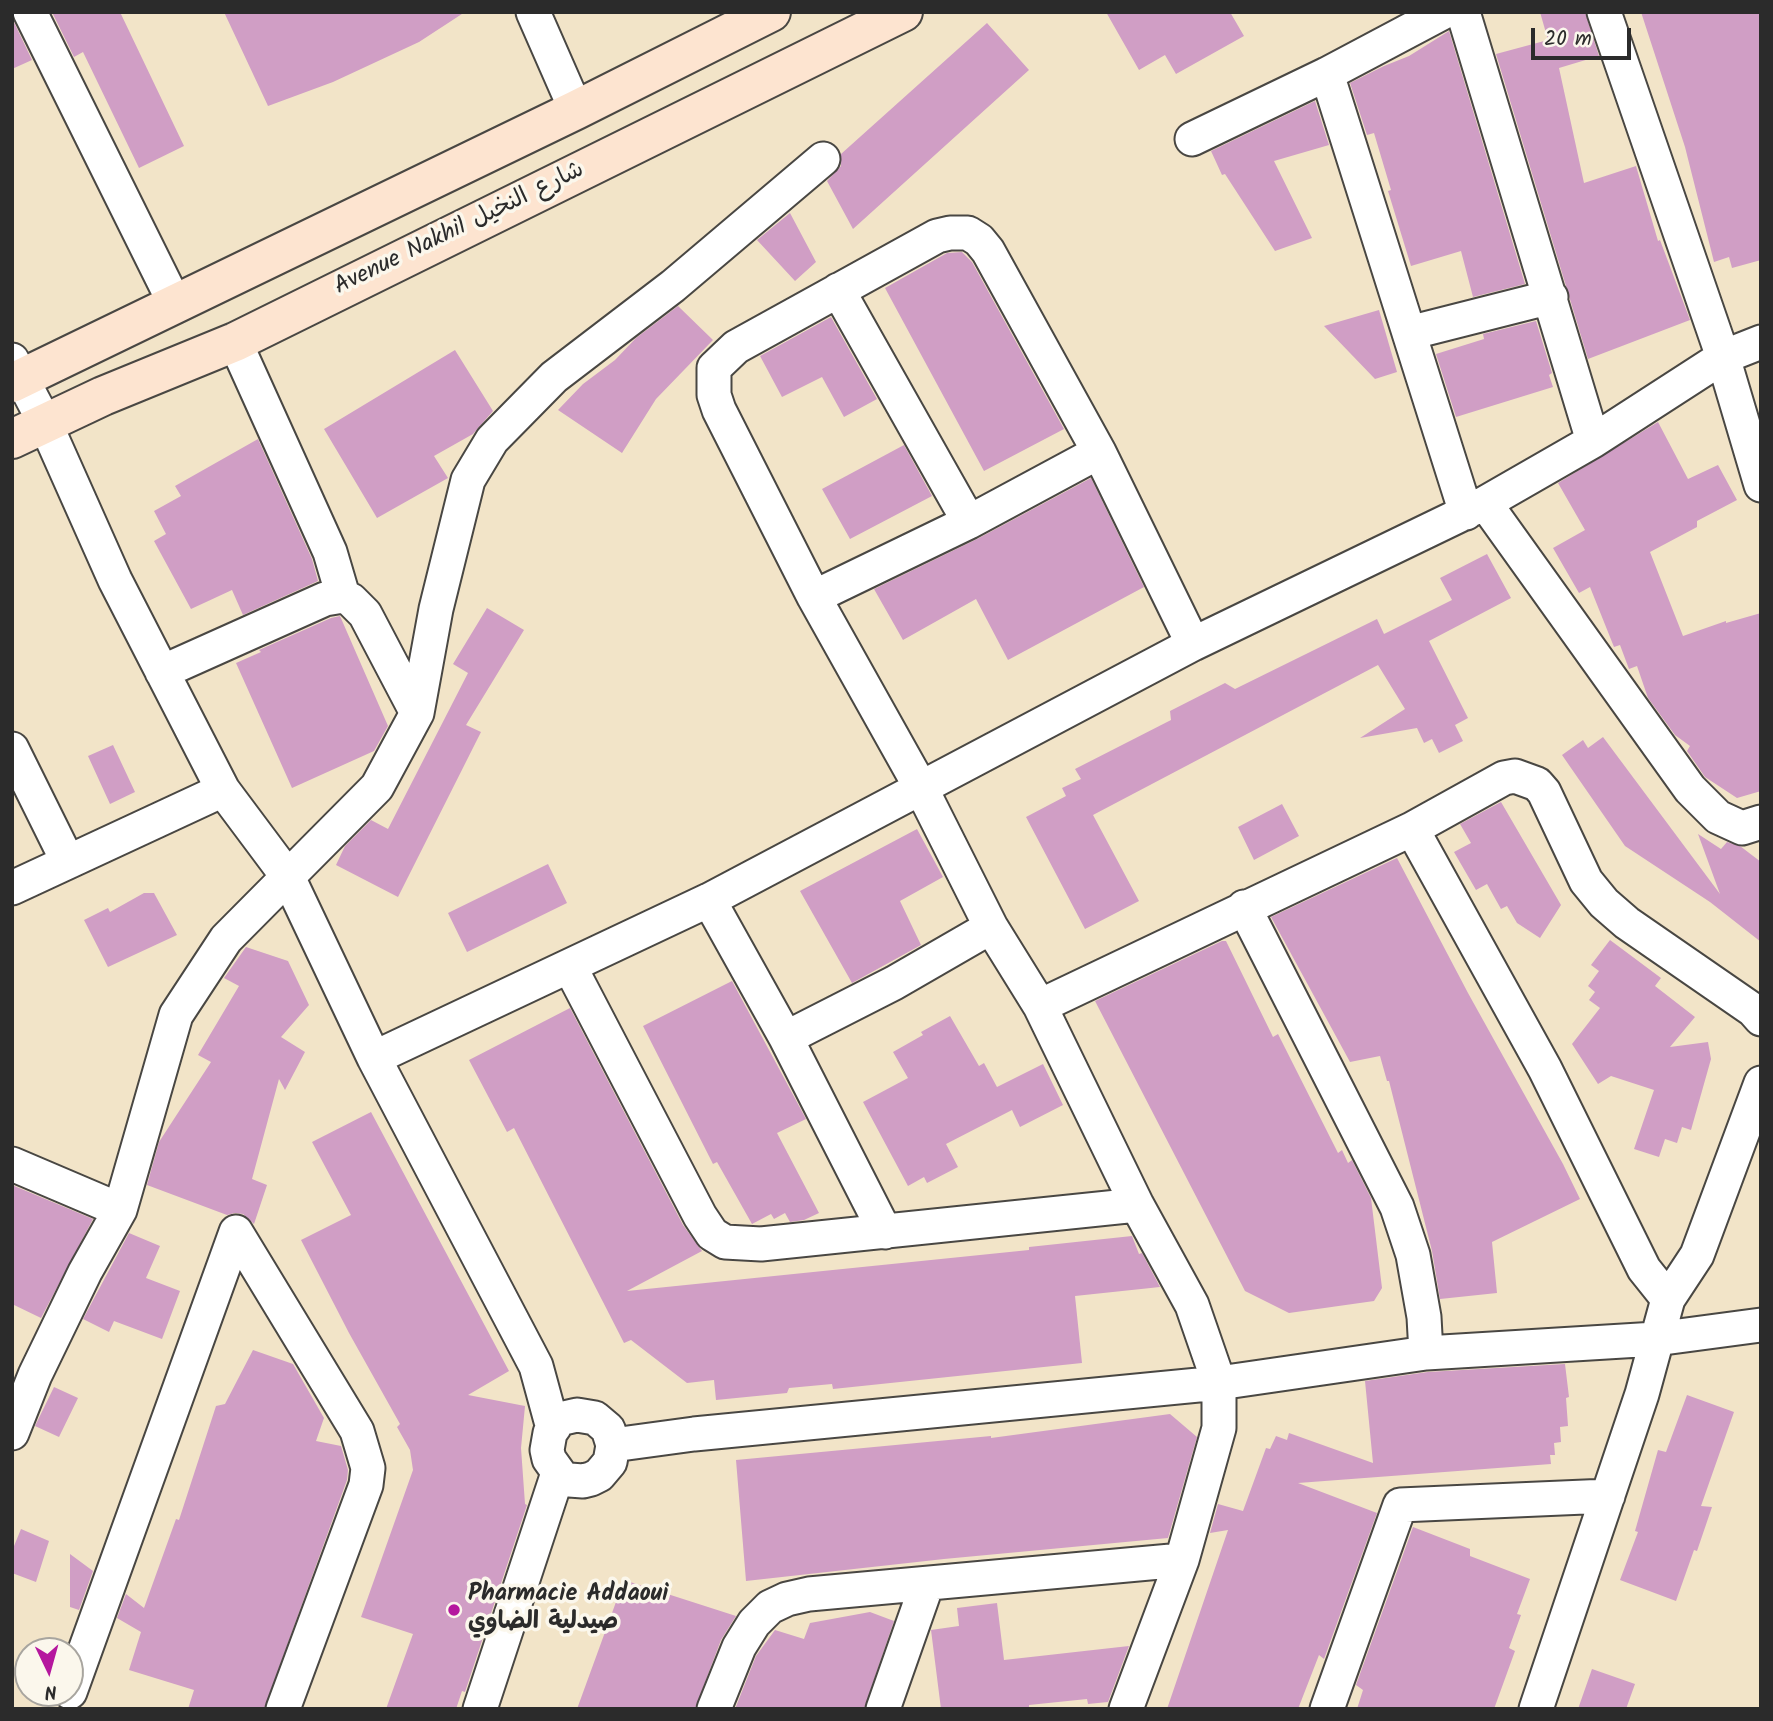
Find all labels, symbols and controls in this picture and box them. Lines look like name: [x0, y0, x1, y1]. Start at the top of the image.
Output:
scale bar: [1535, 14, 1635, 58]
text: 20 m: [1544, 23, 1592, 56]
street label: Avenue Nakhil شارع النخيل: [330, 157, 590, 303]
place label: Pharmacie Addaoui صيدلية الضاوي: [468, 1582, 669, 1638]
marker: Pharmacie Addaoui صيدلية الضاوي: [446, 1602, 462, 1618]
north arrow: [14, 1637, 84, 1707]
text: N: [43, 1675, 58, 1706]

